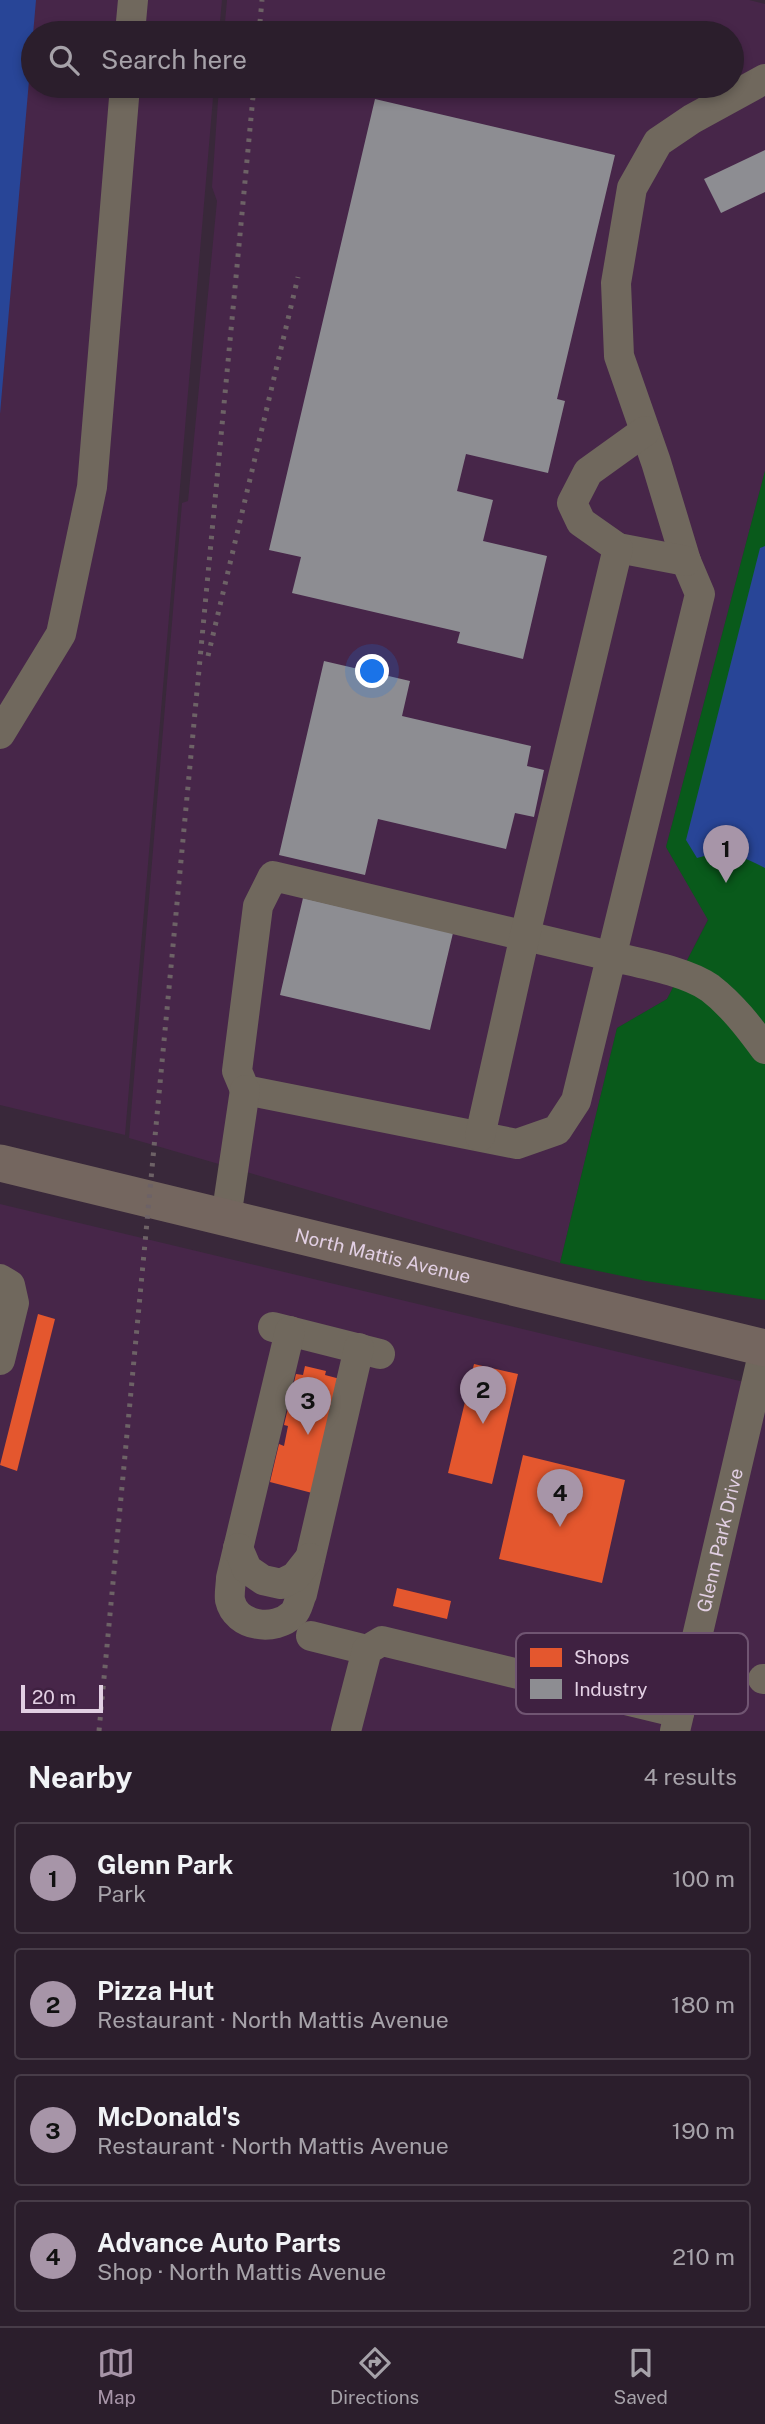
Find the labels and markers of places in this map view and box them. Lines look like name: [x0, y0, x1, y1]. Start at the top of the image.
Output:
pin: 1: [703, 825, 749, 883]
pin: 2: [460, 1366, 506, 1424]
pin: 3: [285, 1377, 331, 1435]
pin: 4: [537, 1469, 583, 1527]

